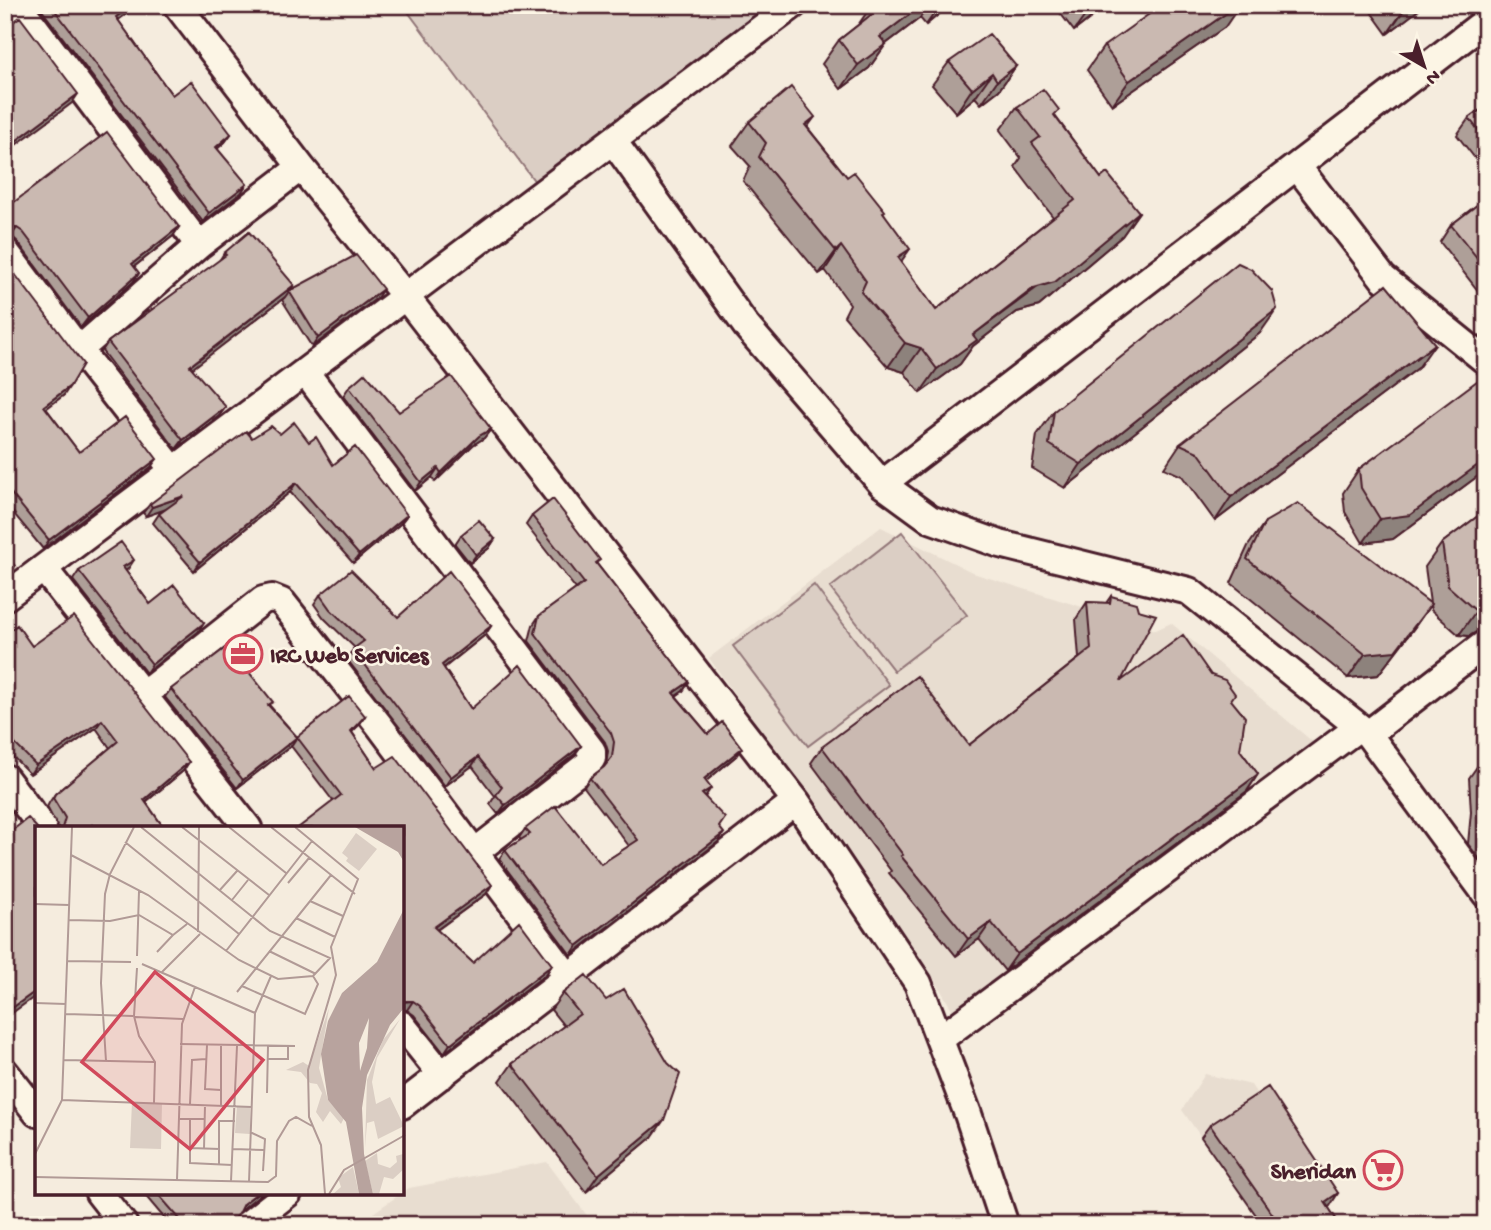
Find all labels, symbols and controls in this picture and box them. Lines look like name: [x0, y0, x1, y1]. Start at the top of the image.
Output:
north arrow: [1390, 32, 1460, 102]
text: N: [1420, 64, 1445, 89]
office icon: IRC Web Services: [222, 633, 264, 675]
place label: IRC Web Services: [270, 644, 430, 671]
inset map: [35, 826, 404, 1195]
supermarket icon: Sheridan: [1362, 1149, 1404, 1191]
place label: Sheridan: [1271, 1160, 1357, 1187]

